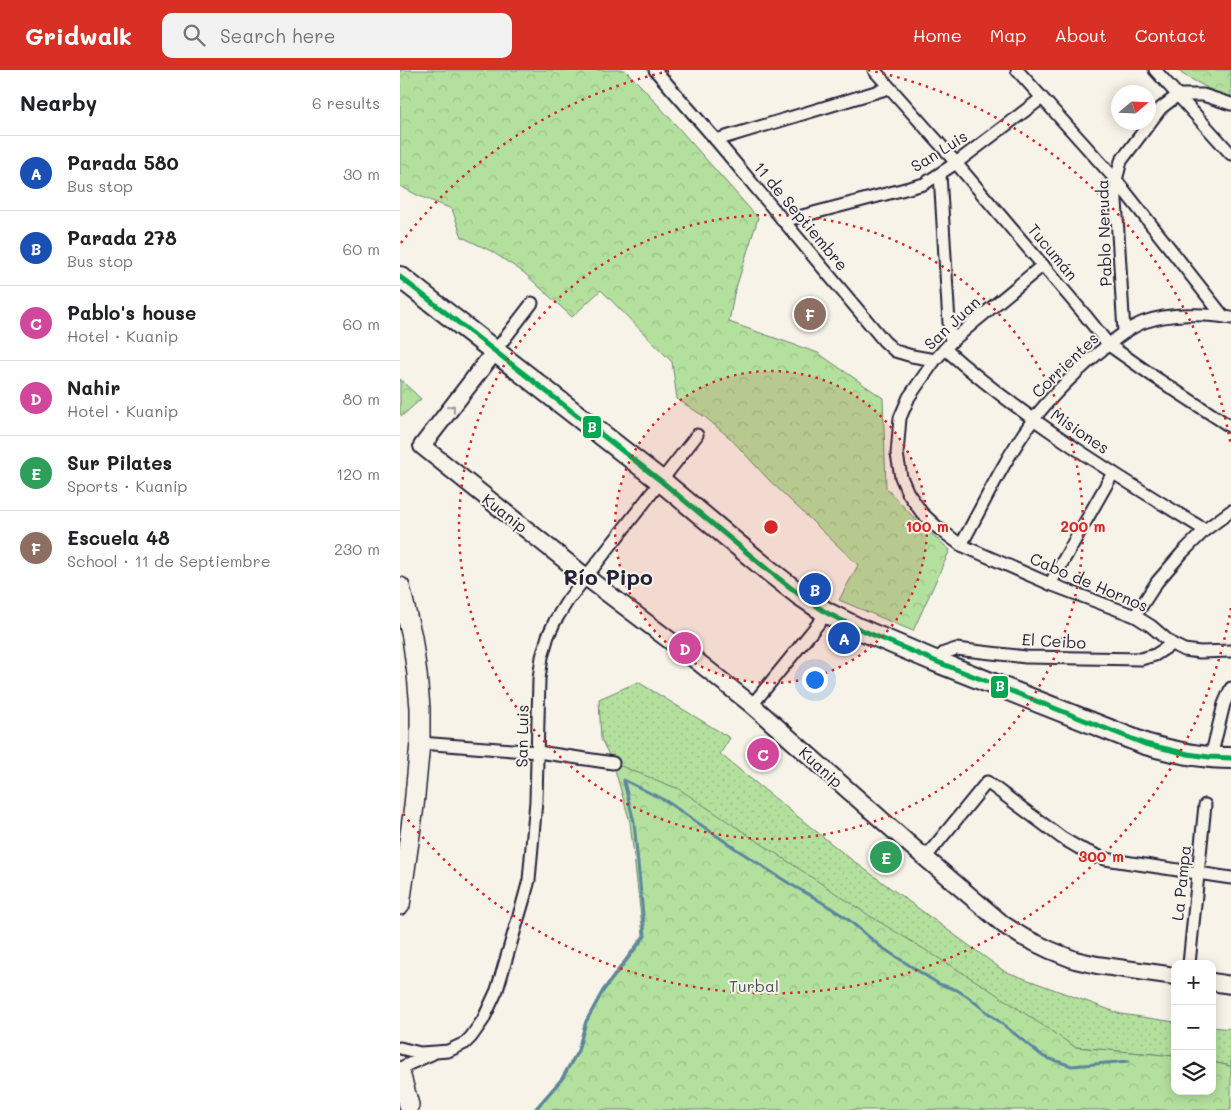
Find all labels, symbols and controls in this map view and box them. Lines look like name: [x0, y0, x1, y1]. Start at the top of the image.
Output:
search box: [162, 13, 512, 58]
text: Gridwalk: [25, 20, 132, 51]
icon: search: [180, 21, 208, 49]
text: Search here: [220, 23, 336, 48]
text: Home: [913, 23, 962, 47]
text: Map: [990, 23, 1026, 47]
text: About: [1054, 23, 1107, 47]
text: Contact: [1135, 23, 1206, 47]
north arrow: [1111, 85, 1156, 130]
text: Nearby: [20, 89, 97, 116]
text: 6 results: [312, 92, 380, 113]
street label: San Luis: [907, 125, 971, 176]
text: Parada 580: [67, 150, 179, 175]
street label: 11 de Septiembre: [750, 157, 853, 275]
text: A: [30, 163, 42, 184]
text: 30 m: [343, 163, 380, 184]
text: Bus stop: [67, 175, 133, 196]
street label: Pablo Neruda: [1091, 179, 1116, 287]
street label: Tucumán: [1024, 219, 1083, 284]
text: Parada 278: [67, 225, 177, 250]
text: B: [31, 238, 41, 259]
text: 60 m: [343, 238, 380, 259]
text: Bus stop: [67, 250, 133, 271]
street label: San Juan: [919, 291, 984, 354]
pin: F: [794, 295, 826, 333]
text: Pablo's house: [67, 300, 196, 325]
text: C: [30, 313, 42, 334]
text: 60 m: [343, 313, 380, 334]
text: Hotel · Kuanip: [67, 325, 178, 346]
street label: Corrientes: [1027, 327, 1103, 402]
text: Nahir: [67, 375, 120, 400]
text: D: [30, 388, 42, 409]
text: 80 m: [343, 388, 380, 409]
text: Hotel · Kuanip: [67, 400, 178, 421]
street label: Misiones: [1047, 403, 1114, 458]
one-way arrow: [446, 405, 454, 414]
line badge: B: [582, 415, 602, 439]
text: B: [587, 417, 597, 436]
text: Sur Pilates: [67, 450, 172, 475]
text: E: [31, 463, 41, 484]
text: 120 m: [336, 463, 380, 484]
text: Sports · Kuanip: [67, 475, 188, 496]
street label: Kuanip: [478, 488, 532, 537]
text: 100 m: [905, 516, 949, 536]
text: 200 m: [1061, 516, 1106, 536]
centre of rings: [762, 518, 780, 536]
text: Escuela 48: [67, 525, 170, 550]
text: F: [31, 538, 41, 559]
text: 230 m: [334, 538, 380, 559]
street label: Cabo de Hornos: [1027, 547, 1151, 616]
text: School · 11 de Septiembre: [67, 550, 271, 571]
district label: Río Pipo: [563, 563, 653, 590]
pin: B: [799, 570, 831, 608]
pin: A: [828, 619, 860, 657]
street label: El Ceibo: [1021, 628, 1087, 653]
pin: D: [669, 629, 701, 667]
your location: [802, 667, 828, 693]
line badge: B: [990, 675, 1009, 699]
text: B: [995, 676, 1005, 695]
street label: San Luis: [510, 704, 533, 768]
pin: C: [747, 735, 779, 773]
street label: Kuanip: [795, 741, 848, 792]
pin: E: [870, 838, 902, 876]
street label: La Pampa: [1166, 844, 1195, 922]
text: 300 m: [1078, 846, 1124, 866]
map controls: [1171, 960, 1216, 1095]
button: +: [1171, 960, 1216, 1005]
park label: Turbal: [729, 975, 779, 996]
button: −: [1171, 1005, 1216, 1050]
button: layers: [1171, 1050, 1216, 1095]

